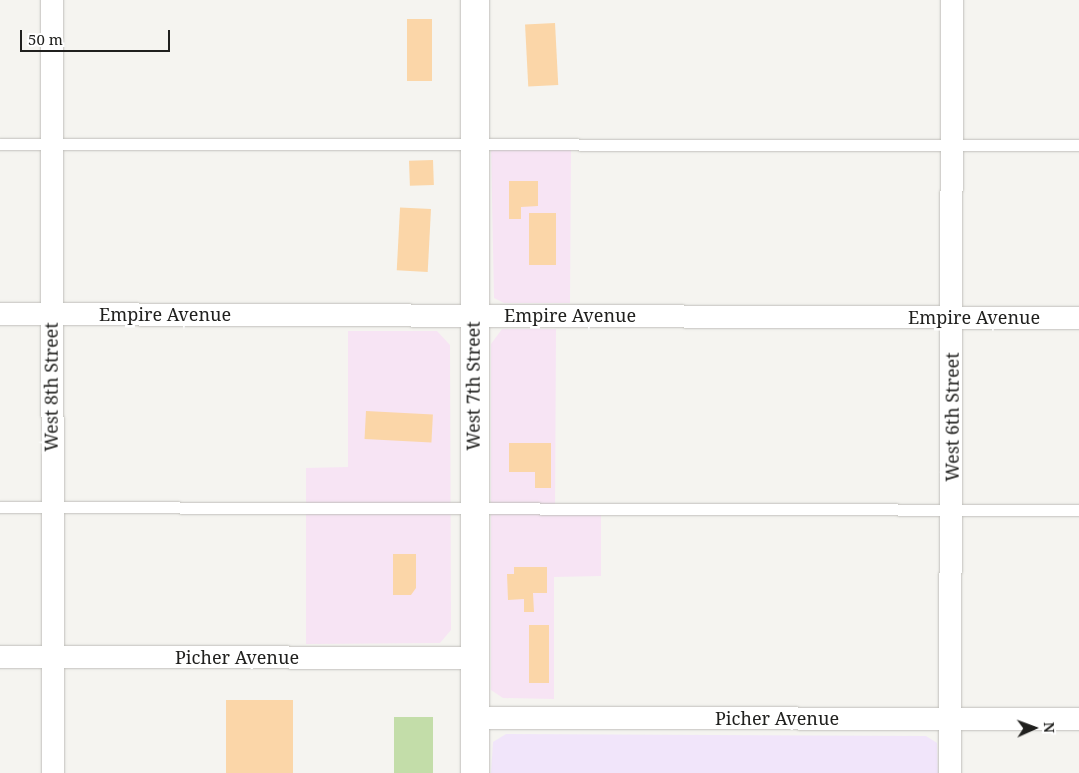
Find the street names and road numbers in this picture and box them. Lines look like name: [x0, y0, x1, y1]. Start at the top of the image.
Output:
street label: Empire Avenue: [99, 303, 231, 325]
street label: Empire Avenue: [504, 304, 636, 326]
street label: Empire Avenue: [908, 306, 1040, 328]
street label: West 7th Street: [462, 321, 484, 451]
street label: West 8th Street: [40, 322, 62, 452]
street label: West 6th Street: [941, 352, 963, 482]
street label: Picher Avenue: [175, 646, 299, 668]
street label: Picher Avenue: [715, 707, 839, 729]

